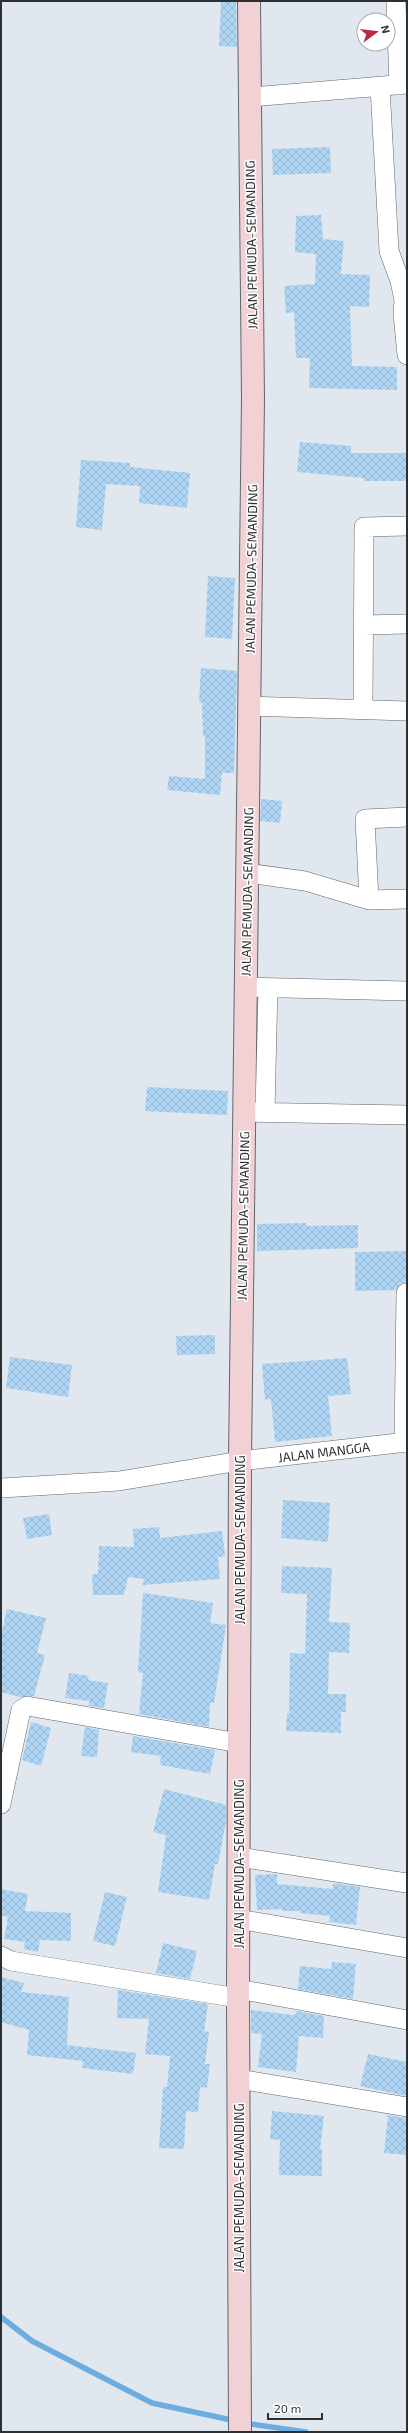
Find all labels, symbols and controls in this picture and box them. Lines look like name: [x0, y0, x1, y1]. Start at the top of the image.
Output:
north arrow: [356, 12, 396, 52]
text: N: [379, 24, 393, 35]
street label: JALAN PEMUDA-SEMANDING: [242, 160, 260, 330]
street label: JALAN PEMUDA-SEMANDING: [242, 484, 260, 654]
street label: JALAN PEMUDA-SEMANDING: [238, 807, 256, 977]
street label: JALAN PEMUDA-SEMANDING: [234, 1131, 252, 1301]
street label: JALAN MANGGA: [277, 1438, 371, 1466]
street label: JALAN PEMUDA-SEMANDING: [232, 1455, 248, 1625]
street label: JALAN PEMUDA-SEMANDING: [231, 1779, 247, 1949]
street label: JALAN PEMUDA-SEMANDING: [231, 2103, 247, 2273]
scale bar: [268, 2395, 322, 2421]
text: 20 m: [274, 2401, 301, 2415]

